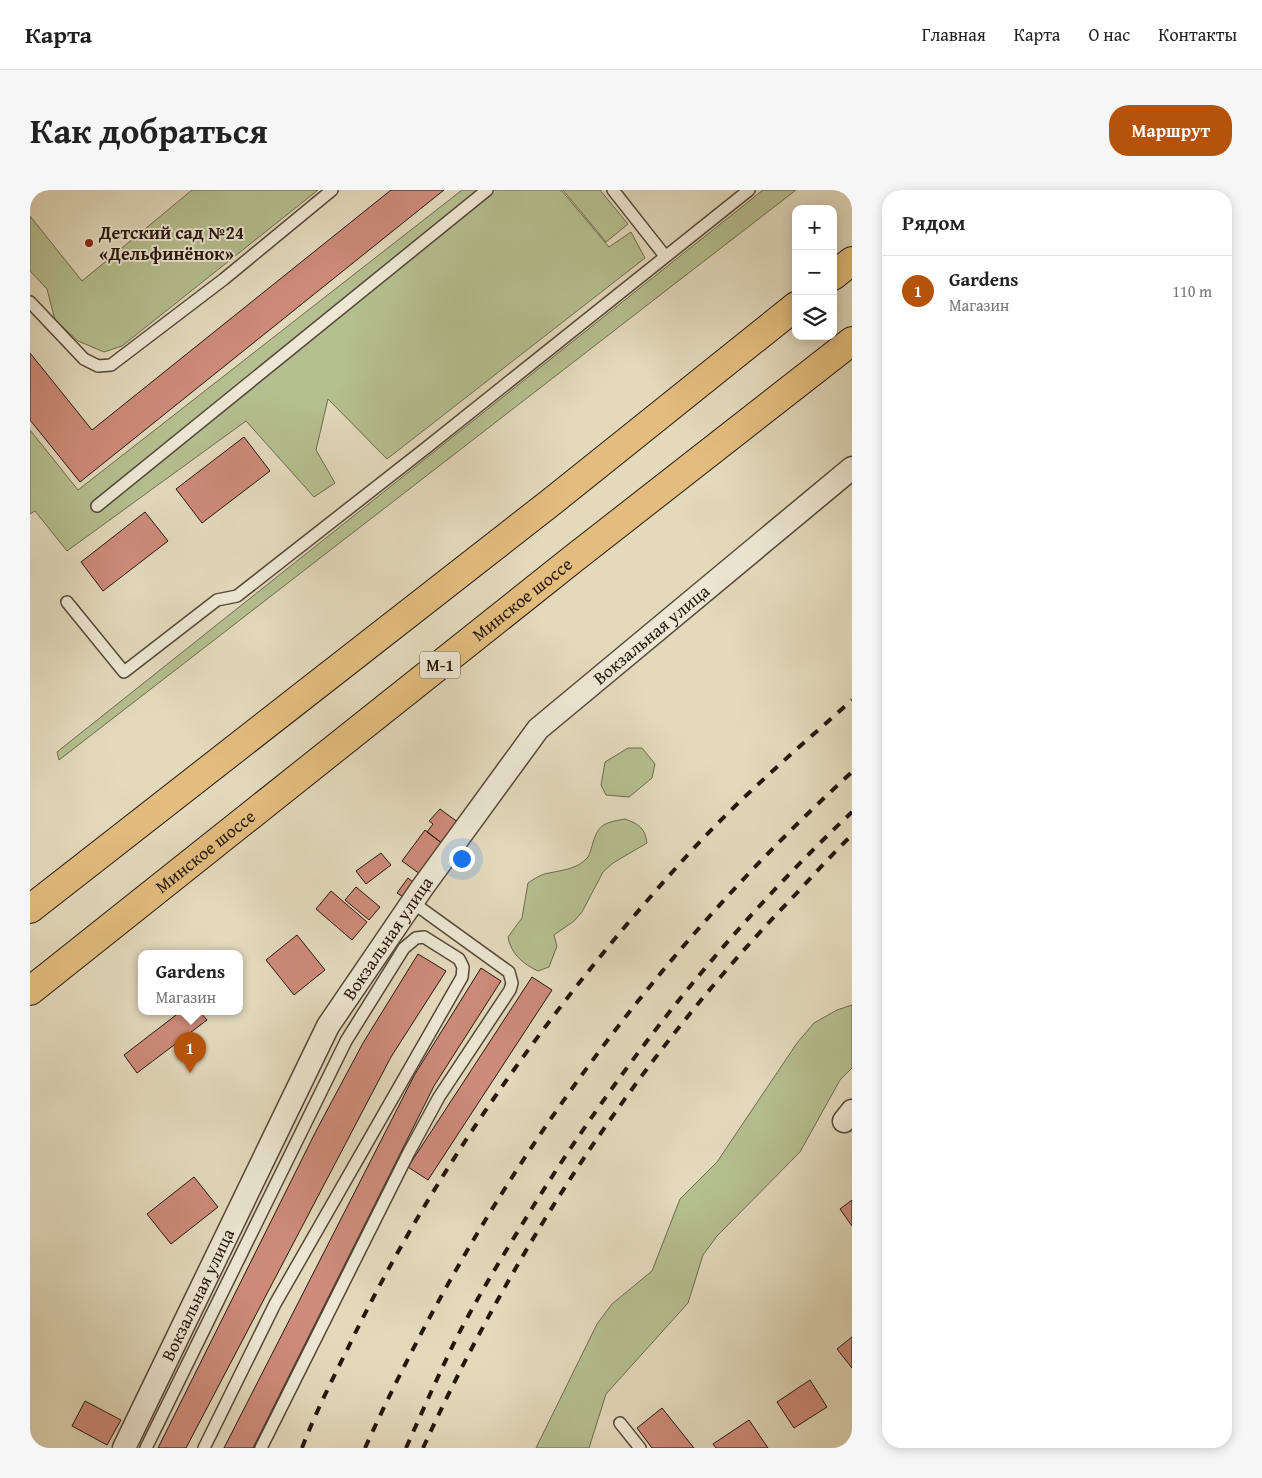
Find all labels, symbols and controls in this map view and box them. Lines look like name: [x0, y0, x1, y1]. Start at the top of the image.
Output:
text: Карта: [25, 17, 92, 52]
text: Главная: [922, 21, 986, 48]
text: Карта: [1014, 21, 1060, 48]
text: О нас: [1088, 21, 1130, 48]
text: Контакты: [1158, 21, 1237, 48]
text: Как добраться: [30, 105, 268, 156]
button: Маршрут: [1109, 105, 1232, 156]
map controls: [792, 205, 837, 340]
button: +: [792, 205, 837, 250]
text: Рядом: [902, 207, 965, 238]
place label: Детский сад №24 «Дельфинёнок»: [98, 219, 244, 267]
marker: Детский сад №24 «Дельфинёнок»: [83, 237, 95, 249]
button: −: [792, 250, 837, 295]
text: Gardens: [949, 265, 1018, 293]
text: 1: [914, 279, 922, 303]
text: 110 m: [1172, 279, 1212, 303]
text: Магазин: [949, 293, 1009, 317]
button: layers: [792, 295, 837, 340]
street label: Минское шоссе: [466, 551, 578, 647]
street label: Вокзальная улица: [587, 578, 716, 691]
road number: М-1: [420, 652, 460, 678]
street label: Минское шоссе: [149, 803, 261, 900]
your location: [449, 846, 475, 872]
street label: Вокзальная улица: [336, 870, 440, 1005]
popup: [138, 950, 243, 1015]
text: Gardens: [156, 957, 225, 985]
text: Магазин: [156, 985, 216, 1009]
pin: 1: [174, 1032, 206, 1073]
street label: Вокзальная улица: [154, 1223, 241, 1366]

